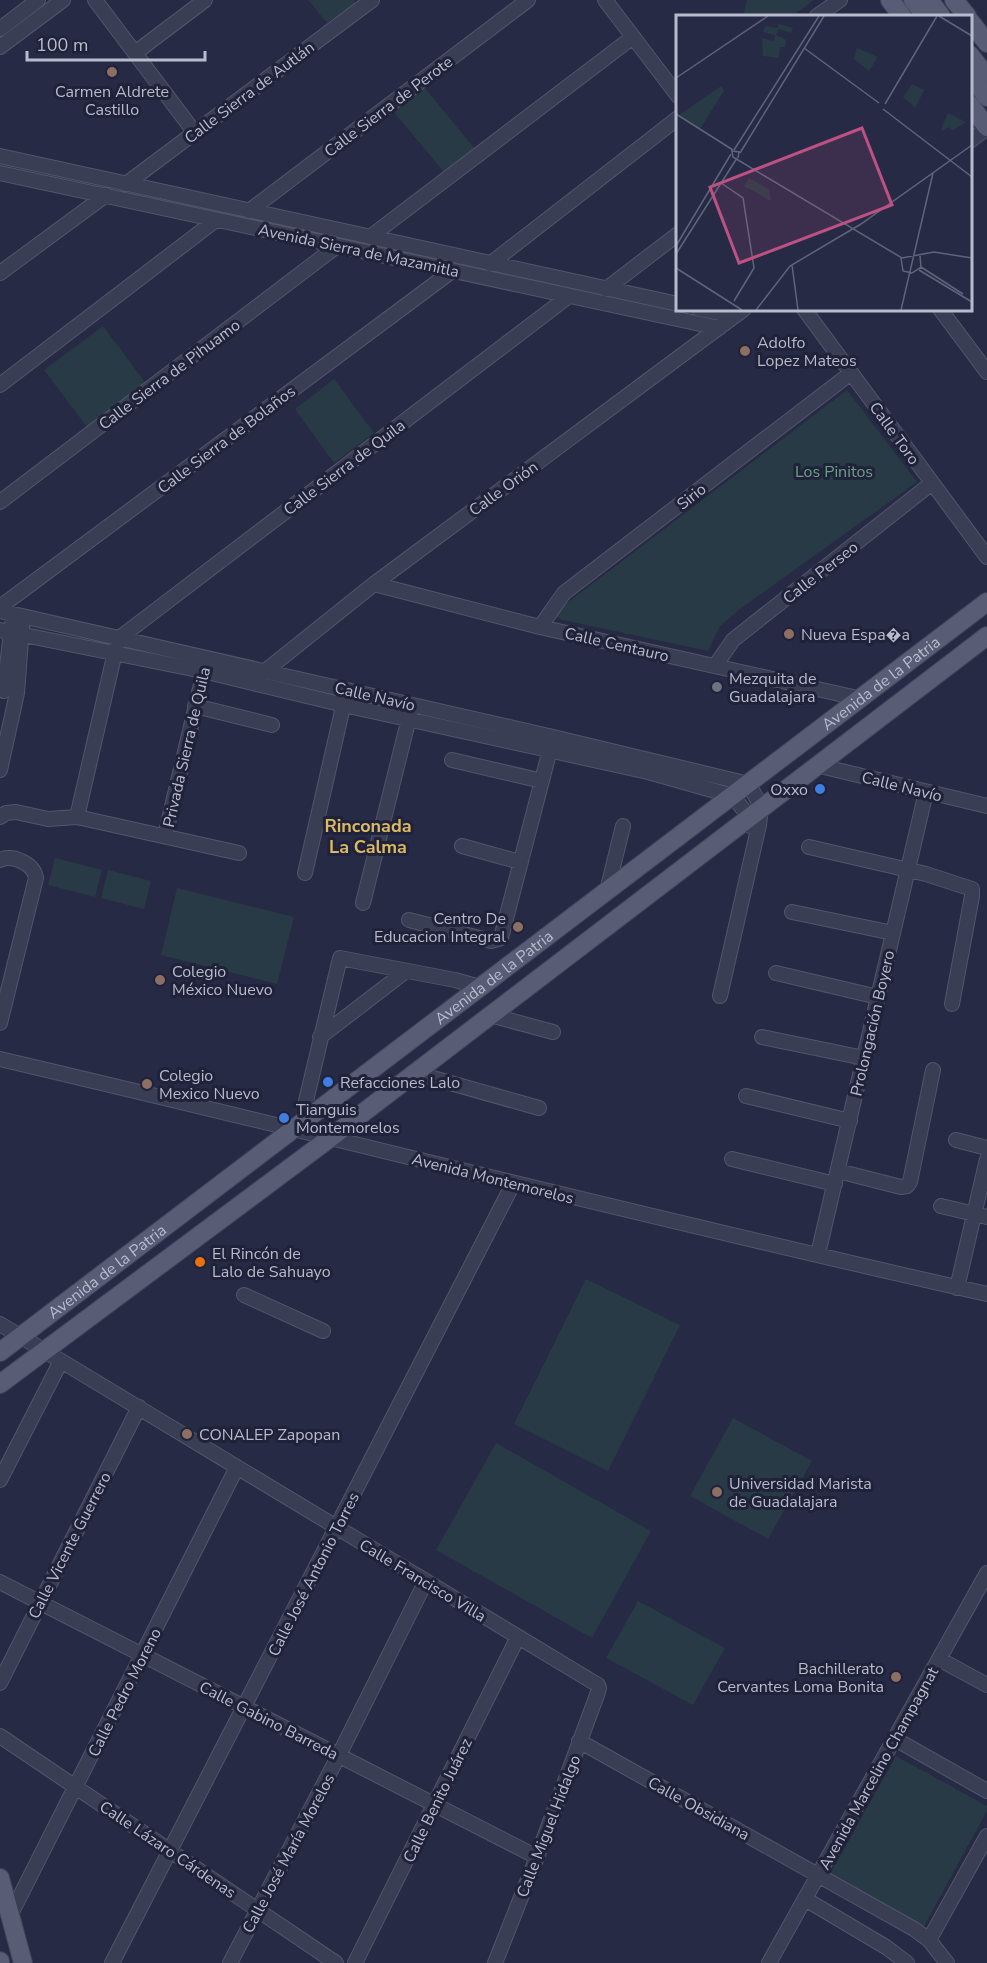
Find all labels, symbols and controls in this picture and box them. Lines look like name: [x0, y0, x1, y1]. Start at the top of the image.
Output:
inset map: [676, 15, 972, 310]
scale bar: [27, 24, 206, 62]
text: 100 m: [36, 33, 88, 57]
street label: Calle Sierra de Autlán: [180, 37, 319, 149]
street label: Calle Sierra de Perote: [320, 51, 457, 162]
marker: Carmen Aldrete Castillo: [105, 65, 119, 79]
place label: Carmen Aldrete Castillo: [55, 81, 169, 121]
street label: Avenida Sierra de Mazamitla: [256, 219, 461, 283]
street label: Calle Sierra de Pihuamo: [94, 314, 245, 435]
place label: Adolfo Lopez Mateos: [757, 332, 857, 372]
marker: Adolfo Lopez Mateos: [738, 344, 752, 358]
street label: Calle Sierra de Bolaños: [153, 381, 300, 499]
street label: Calle Toro: [864, 398, 925, 470]
street label: Calle Sierra de Quila: [279, 415, 410, 521]
street label: Calle Orión: [464, 456, 543, 521]
park label: Los Pinitos: [795, 461, 873, 483]
street label: Sirio: [672, 478, 711, 515]
street label: Calle Perseo: [778, 536, 863, 609]
street label: Calle Centauro: [562, 622, 671, 668]
place label: Nueva Espa�a: [801, 624, 910, 646]
marker: Nueva Espa�a: [782, 627, 796, 641]
street label: Avenida de la Patria: [817, 631, 945, 736]
street label: Privada Sierra de Quila: [158, 665, 216, 830]
place label: Mezquita de Guadalajara: [729, 668, 816, 708]
street label: Calle Navío: [332, 677, 417, 717]
marker: Mezquita de Guadalajara: [710, 680, 724, 694]
street label: Calle Navío: [859, 766, 944, 808]
place label: Oxxo: [770, 779, 808, 801]
marker: Oxxo: [813, 782, 827, 796]
district label: Rinconada La Calma: [324, 814, 412, 859]
place label: Centro De Educacion Integral: [374, 908, 506, 948]
marker: Centro De Educacion Integral: [511, 920, 525, 934]
street label: Avenida de la Patria: [430, 925, 558, 1030]
street label: Prolongación Boyero: [846, 948, 900, 1098]
place label: Colegio México Nuevo: [172, 961, 273, 1001]
marker: Colegio México Nuevo: [153, 973, 167, 987]
place label: Colegio Mexico Nuevo: [159, 1065, 260, 1105]
place label: Refacciones Lalo: [340, 1072, 460, 1094]
marker: Refacciones Lalo: [321, 1075, 335, 1089]
marker: Colegio Mexico Nuevo: [140, 1077, 154, 1091]
place label: Tianguis Montemorelos: [296, 1099, 400, 1139]
marker: Tianguis Montemorelos: [277, 1111, 291, 1125]
street label: Avenida Montemorelos: [409, 1148, 576, 1210]
street label: Avenida de la Patria: [43, 1219, 171, 1324]
place label: El Rincón de Lalo de Sahuayo: [212, 1243, 331, 1283]
marker: El Rincón de Lalo de Sahuayo: [193, 1255, 207, 1269]
place label: CONALEP Zapopan: [199, 1424, 340, 1446]
marker: CONALEP Zapopan: [180, 1427, 194, 1441]
street label: Calle Vicente Guerrero: [23, 1468, 117, 1623]
place label: Universidad Marista de Guadalajara: [729, 1473, 872, 1513]
marker: Universidad Marista de Guadalajara: [710, 1485, 724, 1499]
street label: Calle José Antonio Torres: [263, 1489, 365, 1660]
street label: Calle Francisco Villa: [355, 1534, 490, 1628]
street label: Calle Pedro Moreno: [83, 1624, 167, 1761]
place label: Bachillerato Cervantes Loma Bonita: [717, 1658, 884, 1698]
street label: Avenida Marcelino Champagnat: [814, 1663, 944, 1874]
marker: Bachillerato Cervantes Loma Bonita: [889, 1670, 903, 1684]
street label: Calle Gabino Barreda: [195, 1676, 342, 1765]
street label: Calle Benito Juárez: [398, 1735, 478, 1866]
street label: Calle Miguel Hidalgo: [512, 1752, 586, 1901]
street label: Calle José María Morelos: [237, 1770, 340, 1937]
street label: Calle Obsidiana: [644, 1772, 753, 1846]
street label: Calle Lázaro Cárdenas: [95, 1796, 240, 1904]

